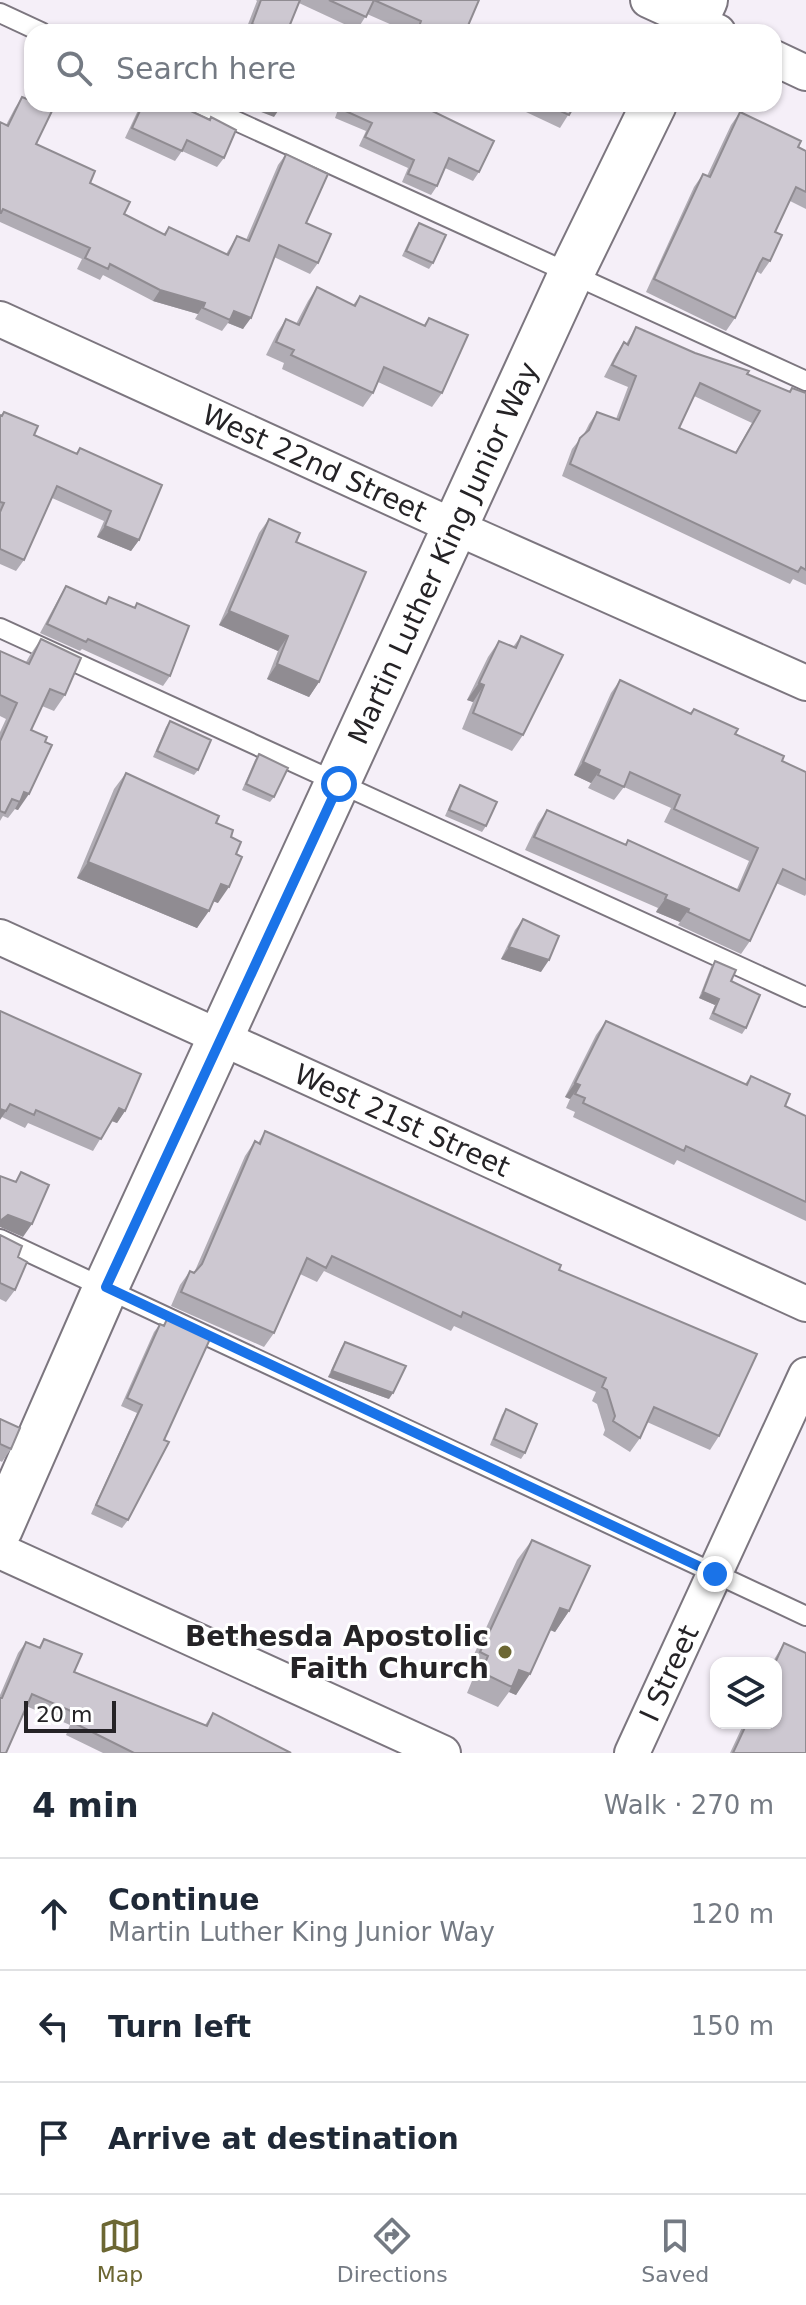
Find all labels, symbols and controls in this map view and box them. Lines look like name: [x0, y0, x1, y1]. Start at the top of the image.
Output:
search box: [24, 24, 782, 112]
icon: search: [52, 46, 96, 90]
text: Search here: [116, 51, 296, 86]
street label: Martin Luther King Junior Way: [341, 357, 545, 749]
street label: West 22nd Street: [197, 398, 432, 529]
route start: [321, 766, 357, 802]
street label: West 21st Street: [289, 1057, 515, 1184]
route end: [697, 1556, 733, 1592]
place label: Bethesda Apostolic Faith Church: [185, 1620, 489, 1685]
street label: I Street: [633, 1620, 706, 1727]
marker: Bethesda Apostolic Faith Church: [496, 1643, 514, 1661]
map controls: [710, 1657, 782, 1729]
button: layers: [710, 1657, 782, 1729]
scale bar: [24, 1697, 116, 1733]
text: 20 m: [36, 1702, 92, 1727]
text: 4 min: [32, 1785, 139, 1825]
text: Walk · 270 m: [604, 1790, 774, 1820]
text: Continue: [108, 1882, 260, 1917]
icon: ahead: [32, 1892, 76, 1936]
text: 120 m: [691, 1899, 774, 1929]
text: Martin Luther King Junior Way: [108, 1917, 495, 1947]
icon: left: [32, 2004, 76, 2048]
text: Turn left: [108, 2009, 251, 2044]
text: 150 m: [691, 2011, 774, 2041]
icon: arrive: [32, 2116, 76, 2160]
text: Arrive at destination: [108, 2121, 459, 2156]
tab: Map: [97, 2214, 143, 2287]
tab: Directions: [337, 2214, 448, 2287]
tab: Saved: [641, 2214, 709, 2287]

